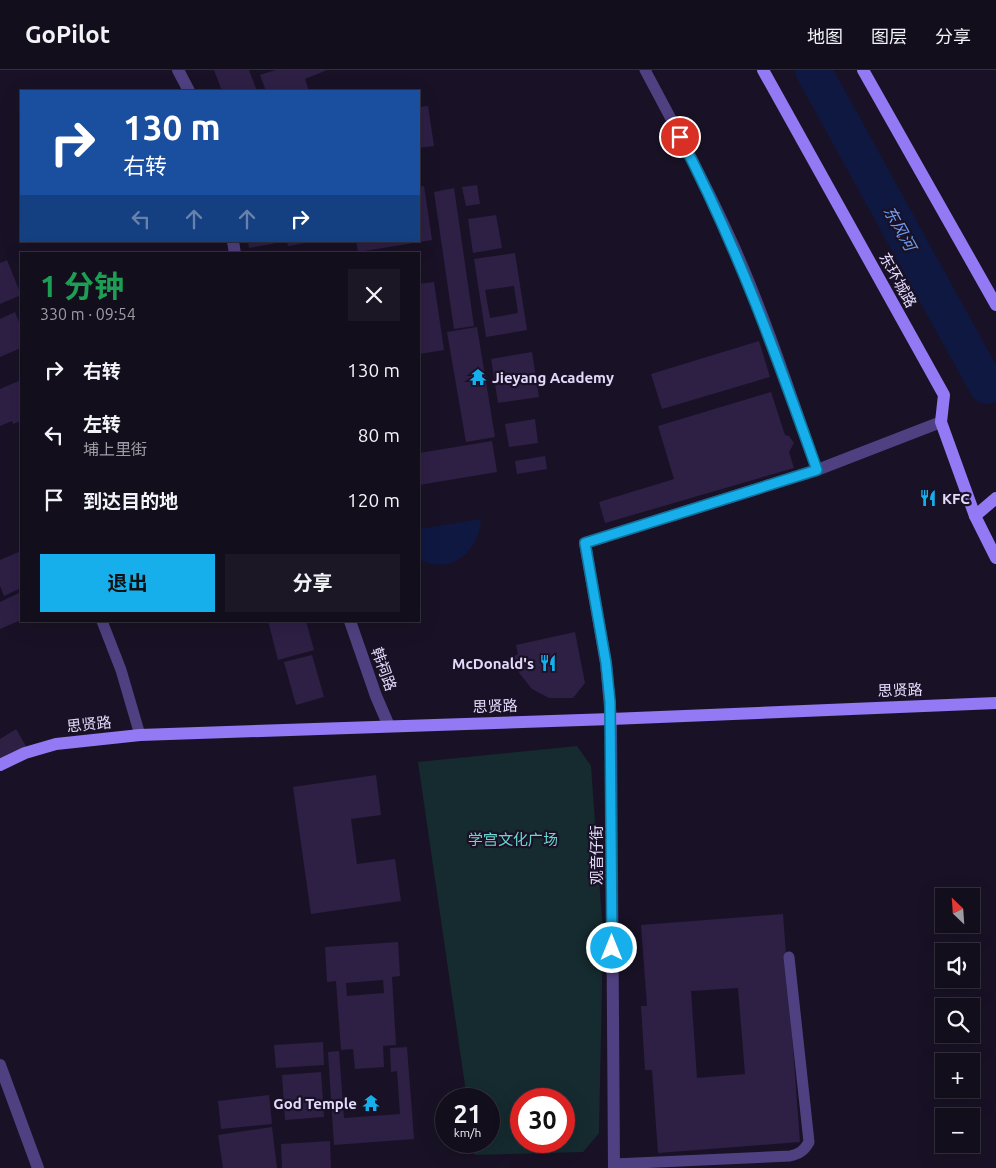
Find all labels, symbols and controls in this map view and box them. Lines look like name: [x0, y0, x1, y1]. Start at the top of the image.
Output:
text: GoPilot: [25, 21, 110, 48]
text: 地图: [807, 26, 843, 46]
text: 图层: [871, 26, 907, 46]
text: 分享: [935, 26, 971, 46]
text: 130 m: [123, 107, 221, 147]
icon: right: [40, 110, 105, 175]
pin: [659, 116, 701, 158]
icon: arrive: [666, 123, 694, 151]
text: 右转: [123, 153, 167, 178]
water label: 东风河: [880, 203, 921, 256]
icon: left: [127, 205, 155, 233]
icon: ahead: [180, 205, 208, 233]
icon: ahead: [233, 205, 261, 233]
icon: right: [286, 205, 314, 233]
street label: 东环城路: [876, 250, 920, 310]
text: 1 分钟: [40, 269, 124, 303]
button: close: [348, 269, 400, 321]
text: 330 m · 09:54: [40, 305, 136, 323]
icon: right: [40, 356, 68, 384]
text: 130 m: [347, 359, 400, 381]
text: 右转: [83, 360, 121, 382]
temple icon: Jieyang Academy: [468, 367, 488, 387]
place label: Jieyang Academy: [492, 369, 614, 386]
text: 左转: [83, 413, 121, 435]
icon: left: [40, 421, 68, 449]
text: 80 m: [358, 424, 400, 446]
text: 埔上里街: [83, 440, 147, 458]
icon: arrive: [40, 486, 68, 514]
restaurant icon: KFC: [918, 488, 938, 508]
text: 120 m: [347, 489, 400, 511]
text: 到达目的地: [83, 490, 178, 512]
place label: KFC: [942, 490, 970, 507]
button: 退出: [40, 554, 215, 612]
button: 分享: [225, 554, 400, 612]
street label: 韩祠路: [368, 645, 400, 693]
restaurant icon: McDonald's: [538, 653, 558, 673]
place label: McDonald's: [452, 655, 534, 672]
street label: 思贤路: [877, 681, 923, 699]
street label: 思贤路: [472, 697, 518, 715]
street label: 思贤路: [66, 713, 112, 735]
street label: 观音仔街: [588, 825, 605, 885]
park label: 学宫文化广场: [468, 831, 558, 848]
north arrow: [935, 888, 980, 932]
map controls: [935, 888, 980, 1153]
position arrow: [585, 921, 637, 973]
button: sound: [935, 943, 980, 988]
button: search: [935, 998, 980, 1043]
button: +: [935, 1053, 980, 1098]
speed limit sign: 30: [510, 1088, 575, 1153]
temple icon: God Temple: [361, 1093, 381, 1113]
place label: God Temple: [273, 1095, 357, 1112]
text: 21: [453, 1100, 482, 1128]
button: −: [935, 1108, 980, 1153]
text: km/h: [454, 1126, 481, 1139]

